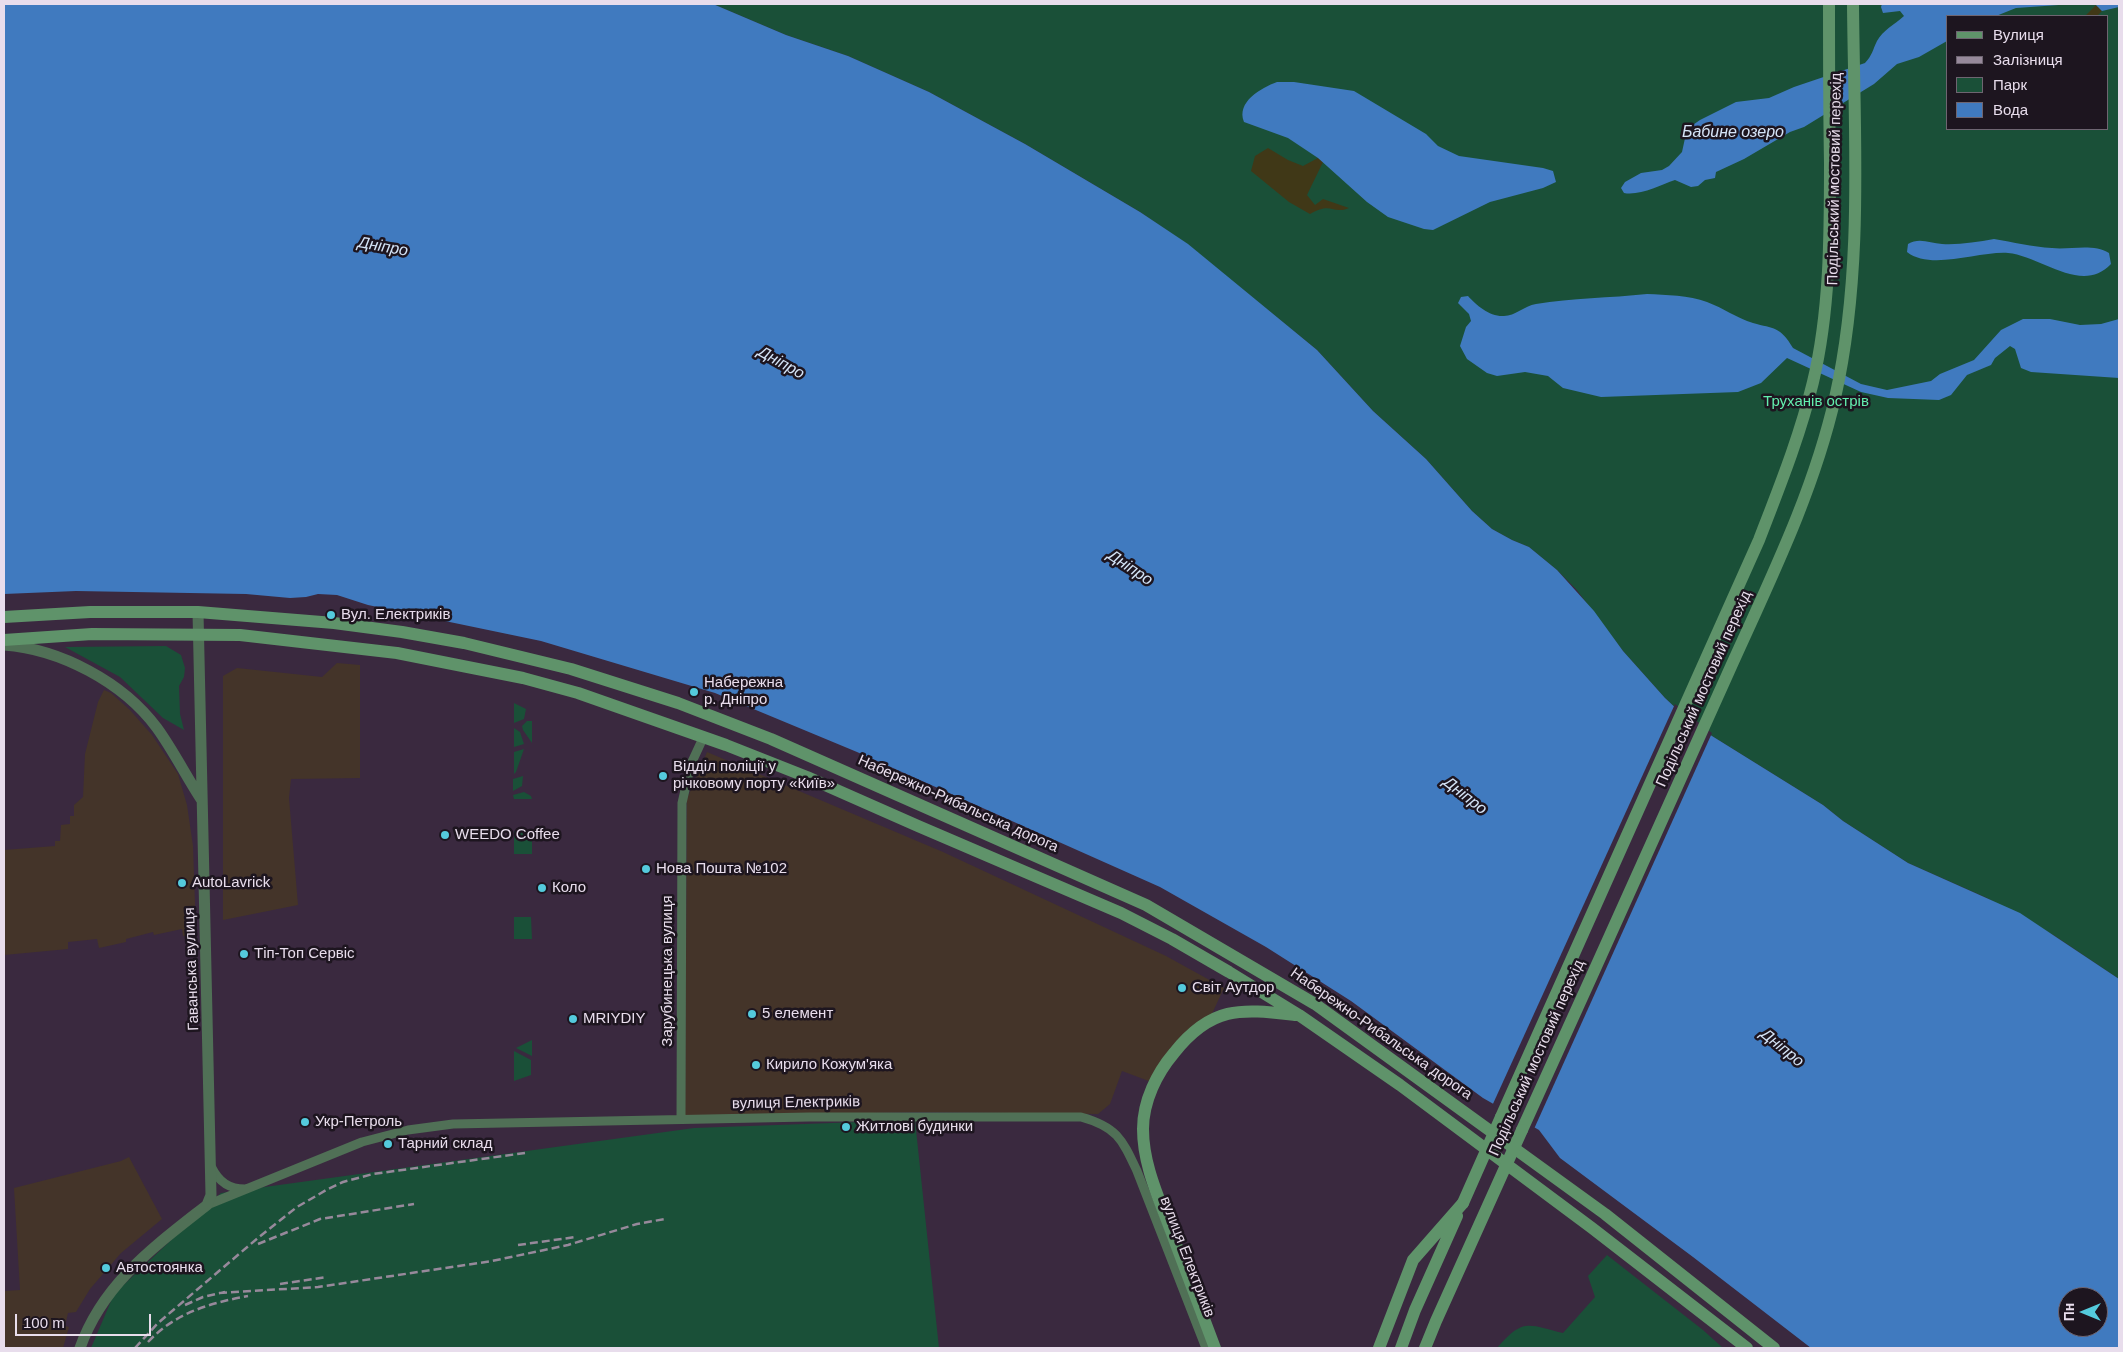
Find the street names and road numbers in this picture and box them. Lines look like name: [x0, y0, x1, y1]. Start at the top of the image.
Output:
street label: Подільський мостовий перехід: [1824, 72, 1846, 286]
street label: Подільський мостовий перехід: [1653, 588, 1755, 790]
street label: Набережно-Рибальська дорога: [855, 752, 1061, 856]
street label: Зарубинецька вулиця: [659, 895, 677, 1047]
street label: Гаванська вулиця: [181, 907, 203, 1031]
street label: Подільський мостовий перехід: [1486, 957, 1588, 1159]
street label: Набережно-Рибальська дорога: [1287, 964, 1475, 1104]
street label: вулиця Електриків: [732, 1093, 860, 1113]
street label: вулиця Електриків: [1156, 1194, 1218, 1320]

